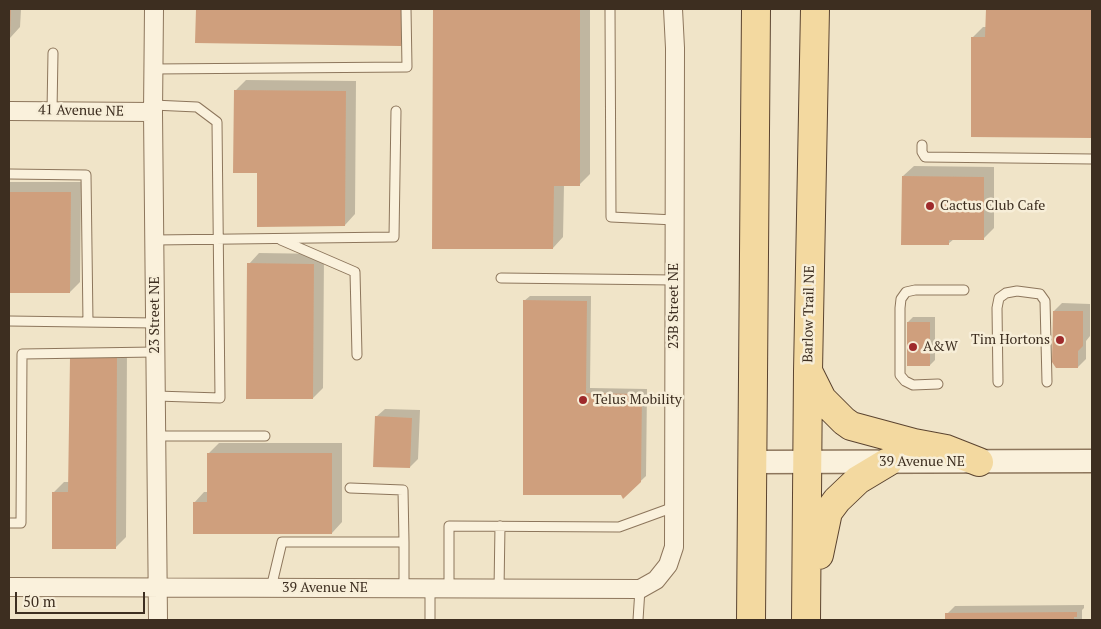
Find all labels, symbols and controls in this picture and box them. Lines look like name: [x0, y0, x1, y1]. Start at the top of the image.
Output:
street label: 41 Avenue NE: [38, 102, 124, 120]
place label: Cactus Club Cafe: [940, 198, 1045, 214]
marker: Cactus Club Cafe: [924, 200, 936, 212]
street label: 23B Street NE: [666, 263, 682, 349]
street label: Barlow Trail NE: [800, 265, 818, 363]
street label: 23 Street NE: [147, 276, 163, 354]
place label: Tim Hortons: [971, 332, 1050, 348]
marker: Tim Hortons: [1054, 334, 1066, 346]
place label: A&W: [923, 339, 958, 355]
marker: A&W: [907, 341, 919, 353]
place label: Telus Mobility: [593, 392, 682, 408]
marker: Telus Mobility: [577, 394, 589, 406]
street label: 39 Avenue NE: [879, 454, 965, 470]
street label: 39 Avenue NE: [282, 580, 368, 596]
scale bar: [18, 582, 148, 614]
text: 50 m: [23, 591, 56, 611]

